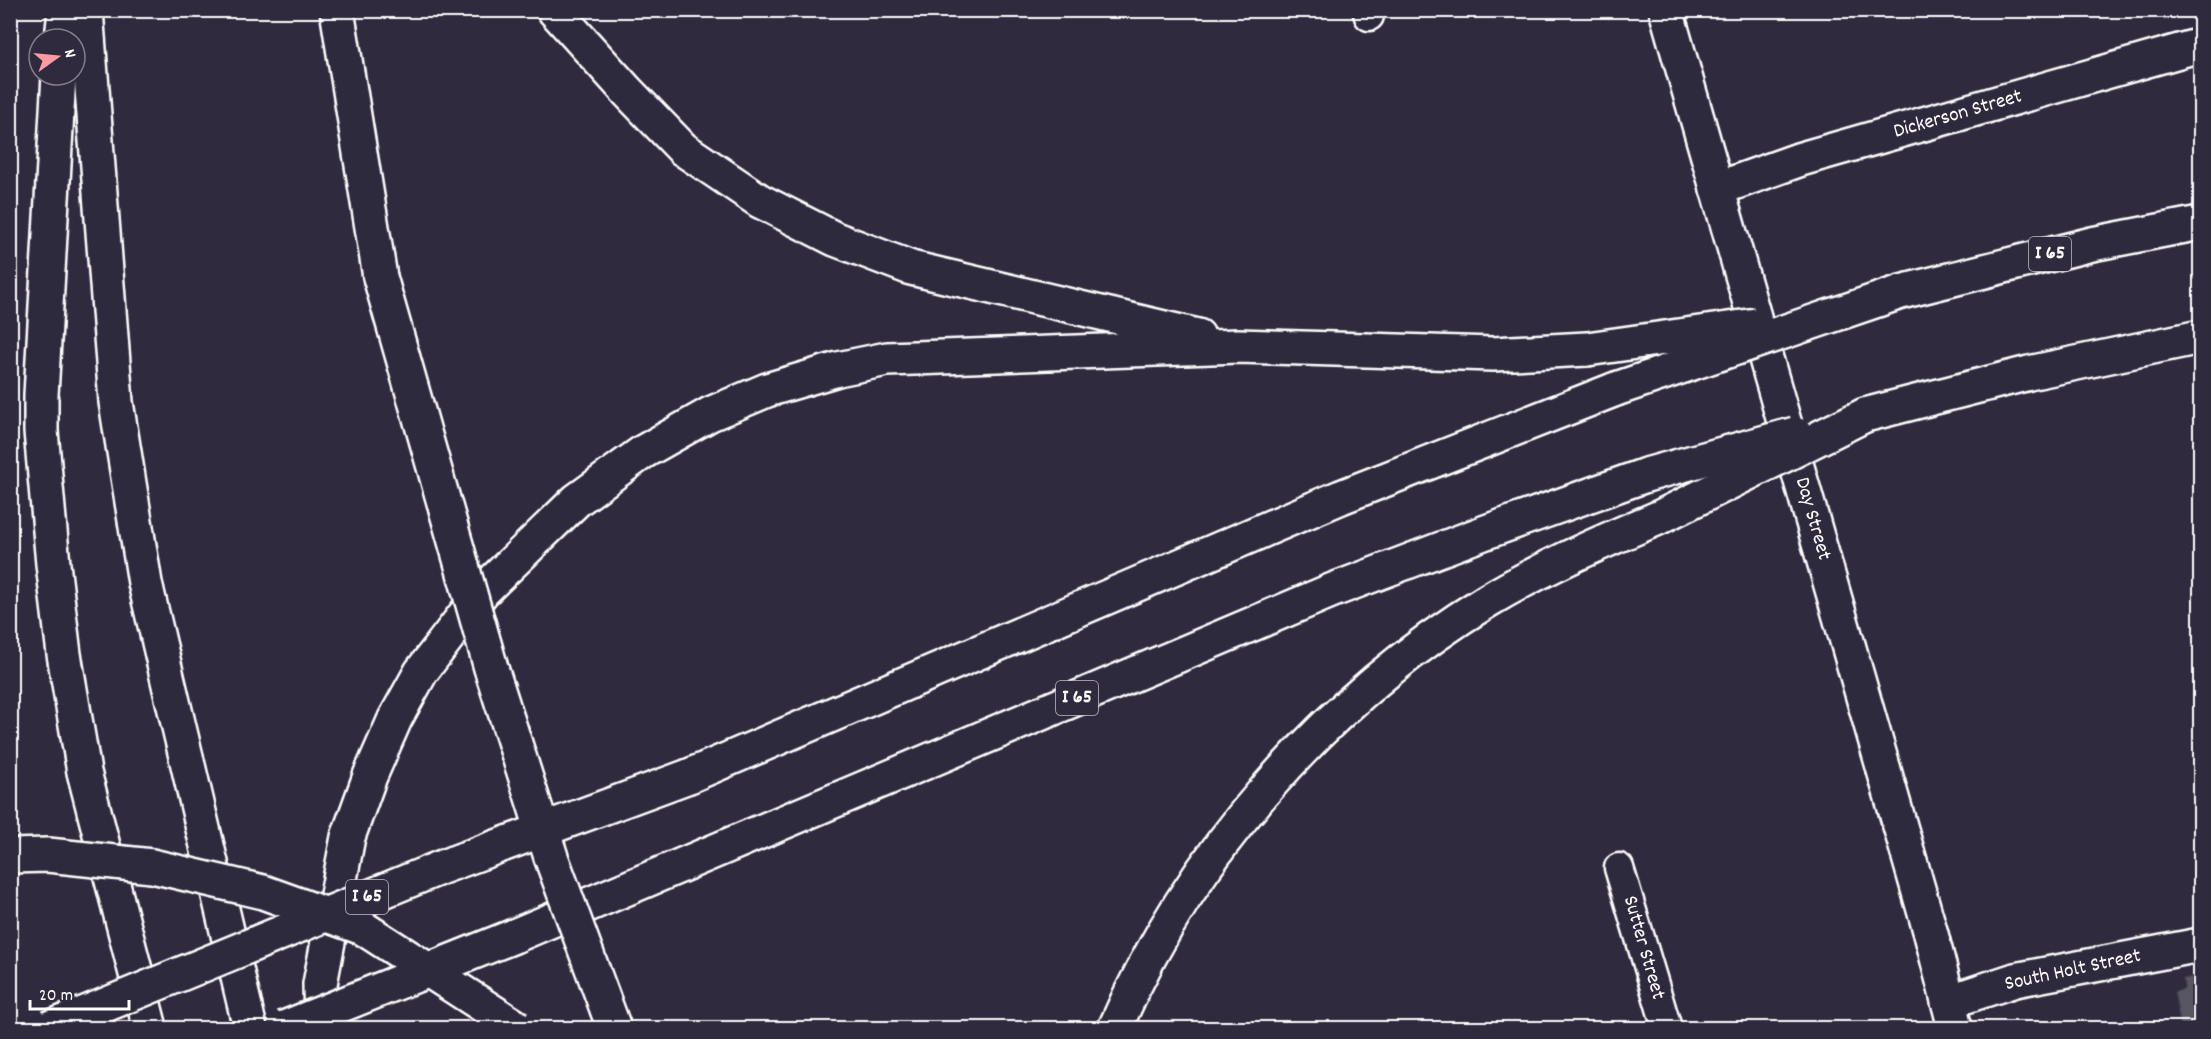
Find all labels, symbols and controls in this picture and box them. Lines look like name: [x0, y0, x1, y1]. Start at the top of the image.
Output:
north arrow: [27, 27, 87, 87]
text: N: [57, 47, 81, 61]
street label: Dickerson Street: [1890, 82, 2026, 148]
road number: I 65: [2029, 237, 2071, 271]
street label: Day Street: [1786, 474, 1838, 564]
road number: I 65: [1056, 681, 1098, 715]
road number: I 65: [346, 880, 388, 914]
street label: Sutter Street: [1614, 893, 1672, 1004]
street label: South Holt Street: [2002, 942, 2144, 1000]
scale bar: [30, 973, 129, 1011]
text: 20 m: [39, 984, 73, 1009]

